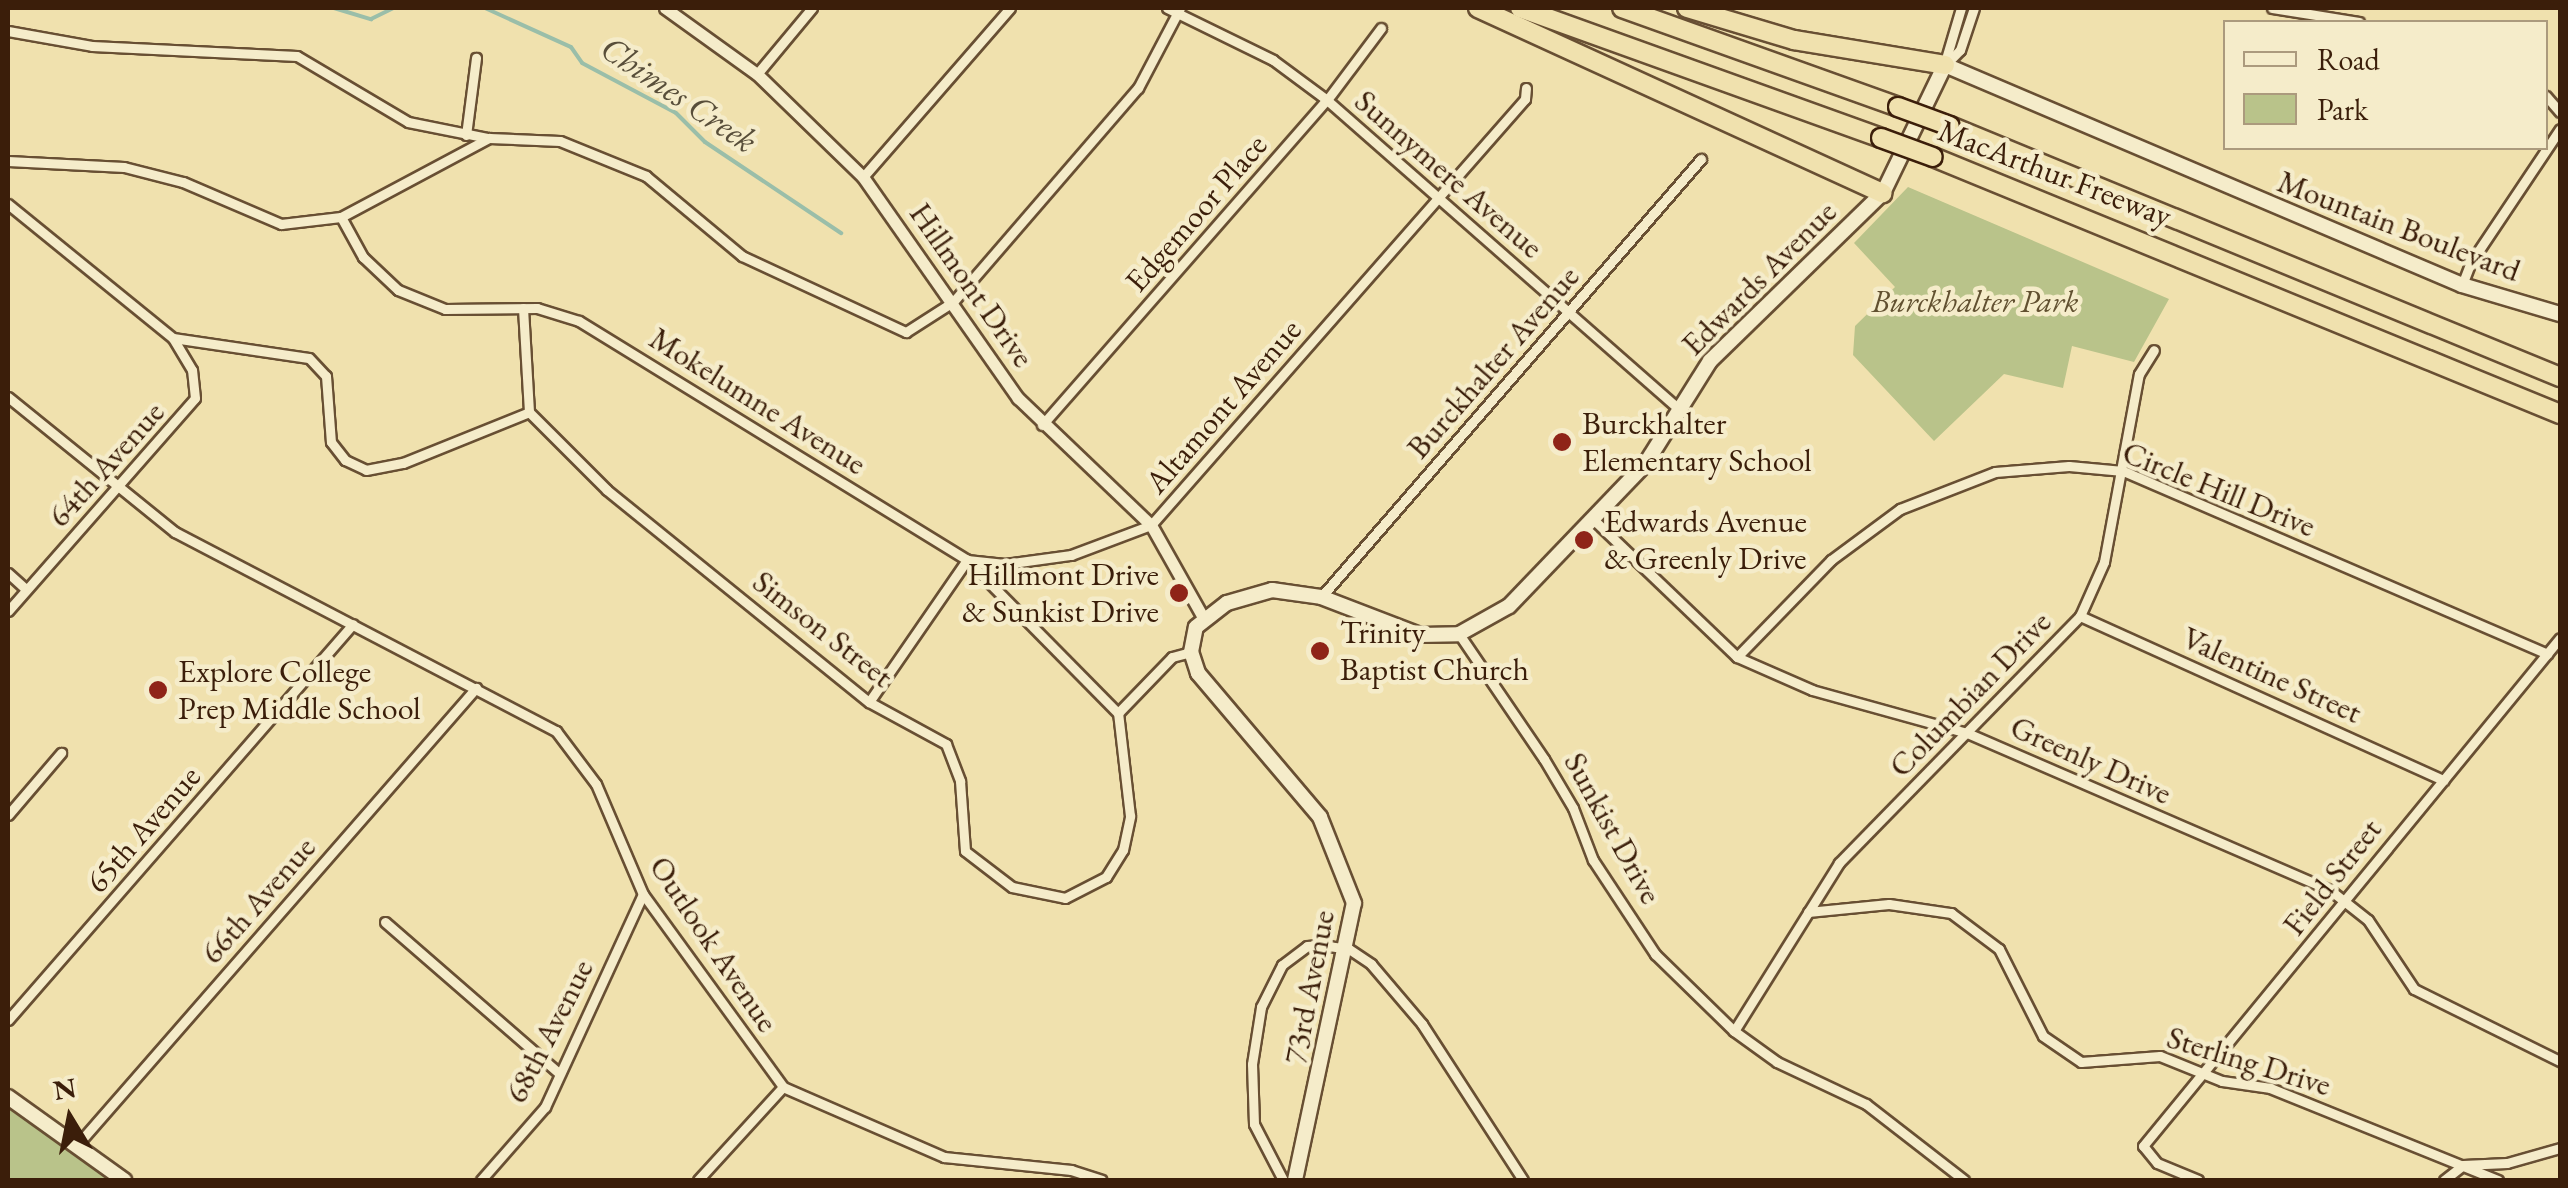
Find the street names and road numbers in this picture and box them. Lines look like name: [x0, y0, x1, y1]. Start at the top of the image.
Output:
street label: Sunnymere Avenue: [1347, 82, 1551, 266]
street label: MacArthur Freeway: [1933, 111, 2177, 235]
street label: Edgemoor Place: [1117, 126, 1275, 300]
street label: Mountain Boulevard: [2272, 162, 2526, 290]
street label: Edwards Avenue: [1674, 193, 1844, 363]
street label: Hillmont Drive: [901, 196, 1043, 374]
street label: Burckhalter Avenue: [1399, 258, 1587, 466]
street label: Altamont Avenue: [1137, 311, 1309, 501]
street label: Mokelumne Avenue: [643, 319, 873, 483]
street label: 64th Avenue: [40, 393, 172, 535]
street label: Circle Hill Drive: [2117, 433, 2321, 545]
street label: Simson Street: [745, 562, 901, 696]
street label: Columbian Drive: [1881, 603, 2059, 785]
street label: Valentine Street: [2176, 618, 2368, 732]
street label: Greenly Drive: [2005, 707, 2177, 813]
street label: Sunkist Drive: [1556, 746, 1670, 910]
street label: 65th Avenue: [78, 758, 208, 900]
street label: Field Street: [2275, 811, 2389, 943]
street label: 66th Avenue: [193, 829, 323, 971]
street label: Outlook Avenue: [641, 849, 787, 1039]
street label: 73rd Avenue: [1275, 907, 1343, 1067]
street label: 68th Avenue: [497, 953, 601, 1109]
street label: Sterling Drive: [2162, 1018, 2336, 1104]

